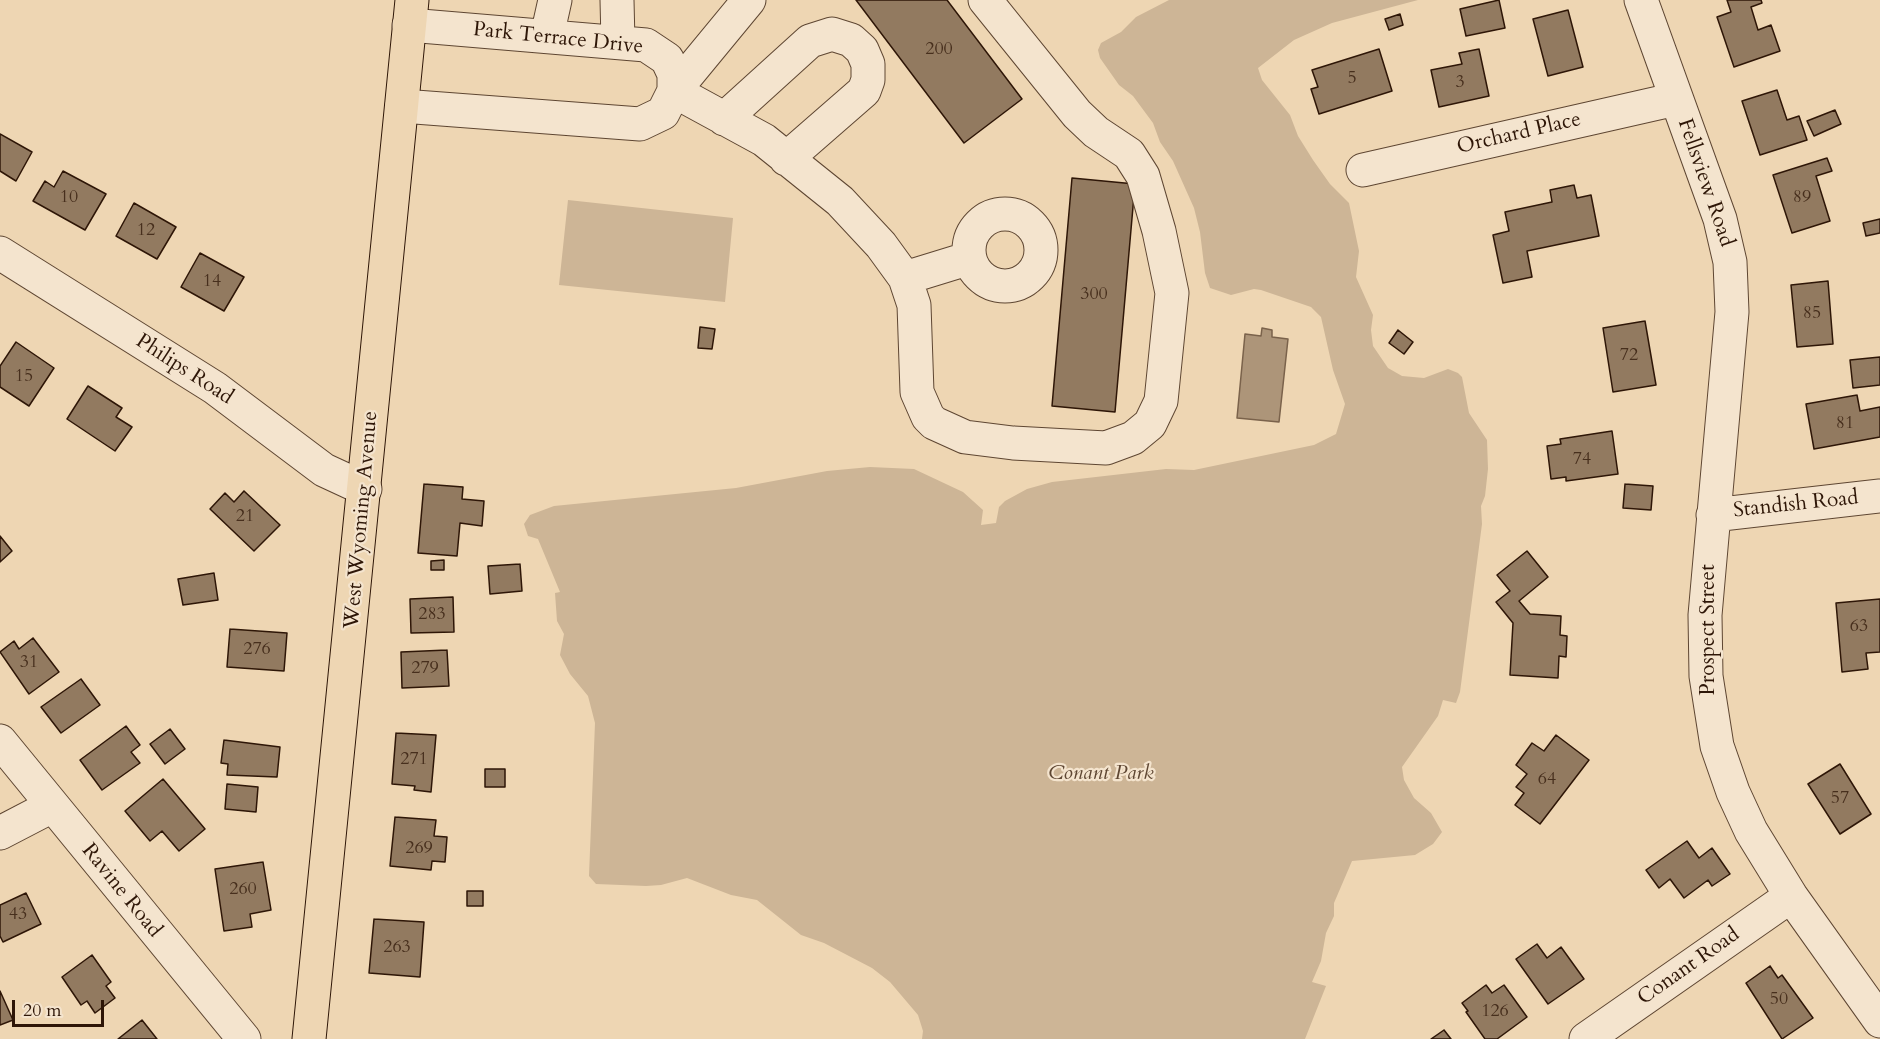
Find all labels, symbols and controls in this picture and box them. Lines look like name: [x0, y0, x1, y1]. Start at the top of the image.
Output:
street label: Park Terrace Drive: [472, 18, 644, 60]
house number: 200: [925, 39, 953, 61]
house number: 5: [1347, 68, 1357, 90]
house number: 3: [1455, 72, 1465, 94]
street label: Orchard Place: [1455, 108, 1583, 160]
street label: Fellsview Road: [1671, 116, 1739, 250]
house number: 10: [60, 187, 78, 209]
house number: 89: [1793, 187, 1811, 209]
house number: 12: [137, 220, 155, 242]
house number: 14: [203, 271, 221, 293]
house number: 300: [1080, 284, 1108, 306]
house number: 85: [1803, 303, 1821, 325]
street label: Philips Road: [131, 329, 237, 411]
house number: 72: [1620, 345, 1638, 367]
house number: 15: [15, 366, 33, 388]
street label: West Wyoming Avenue: [340, 410, 384, 630]
house number: 81: [1836, 413, 1854, 435]
house number: 74: [1573, 449, 1591, 471]
street label: Standish Road: [1732, 486, 1860, 524]
house number: 21: [236, 506, 254, 528]
street label: Prospect Street: [1696, 564, 1722, 696]
house number: 283: [418, 604, 446, 626]
house number: 63: [1850, 616, 1868, 638]
house number: 276: [243, 639, 271, 661]
house number: 31: [20, 652, 38, 674]
house number: 279: [411, 658, 439, 680]
house number: 271: [400, 749, 428, 771]
park label: Conant Park: [1048, 761, 1154, 787]
house number: 64: [1538, 769, 1556, 791]
house number: 57: [1831, 788, 1849, 810]
house number: 269: [405, 838, 433, 860]
street label: Ravine Road: [76, 839, 166, 943]
house number: 260: [229, 879, 257, 901]
house number: 43: [9, 904, 27, 926]
street label: Conant Road: [1633, 923, 1745, 1011]
house number: 263: [383, 937, 411, 959]
scale bar: [15, 988, 106, 1026]
house number: 50: [1770, 989, 1788, 1011]
text: 20 m: [23, 998, 62, 1023]
house number: 126: [1481, 1001, 1509, 1023]

